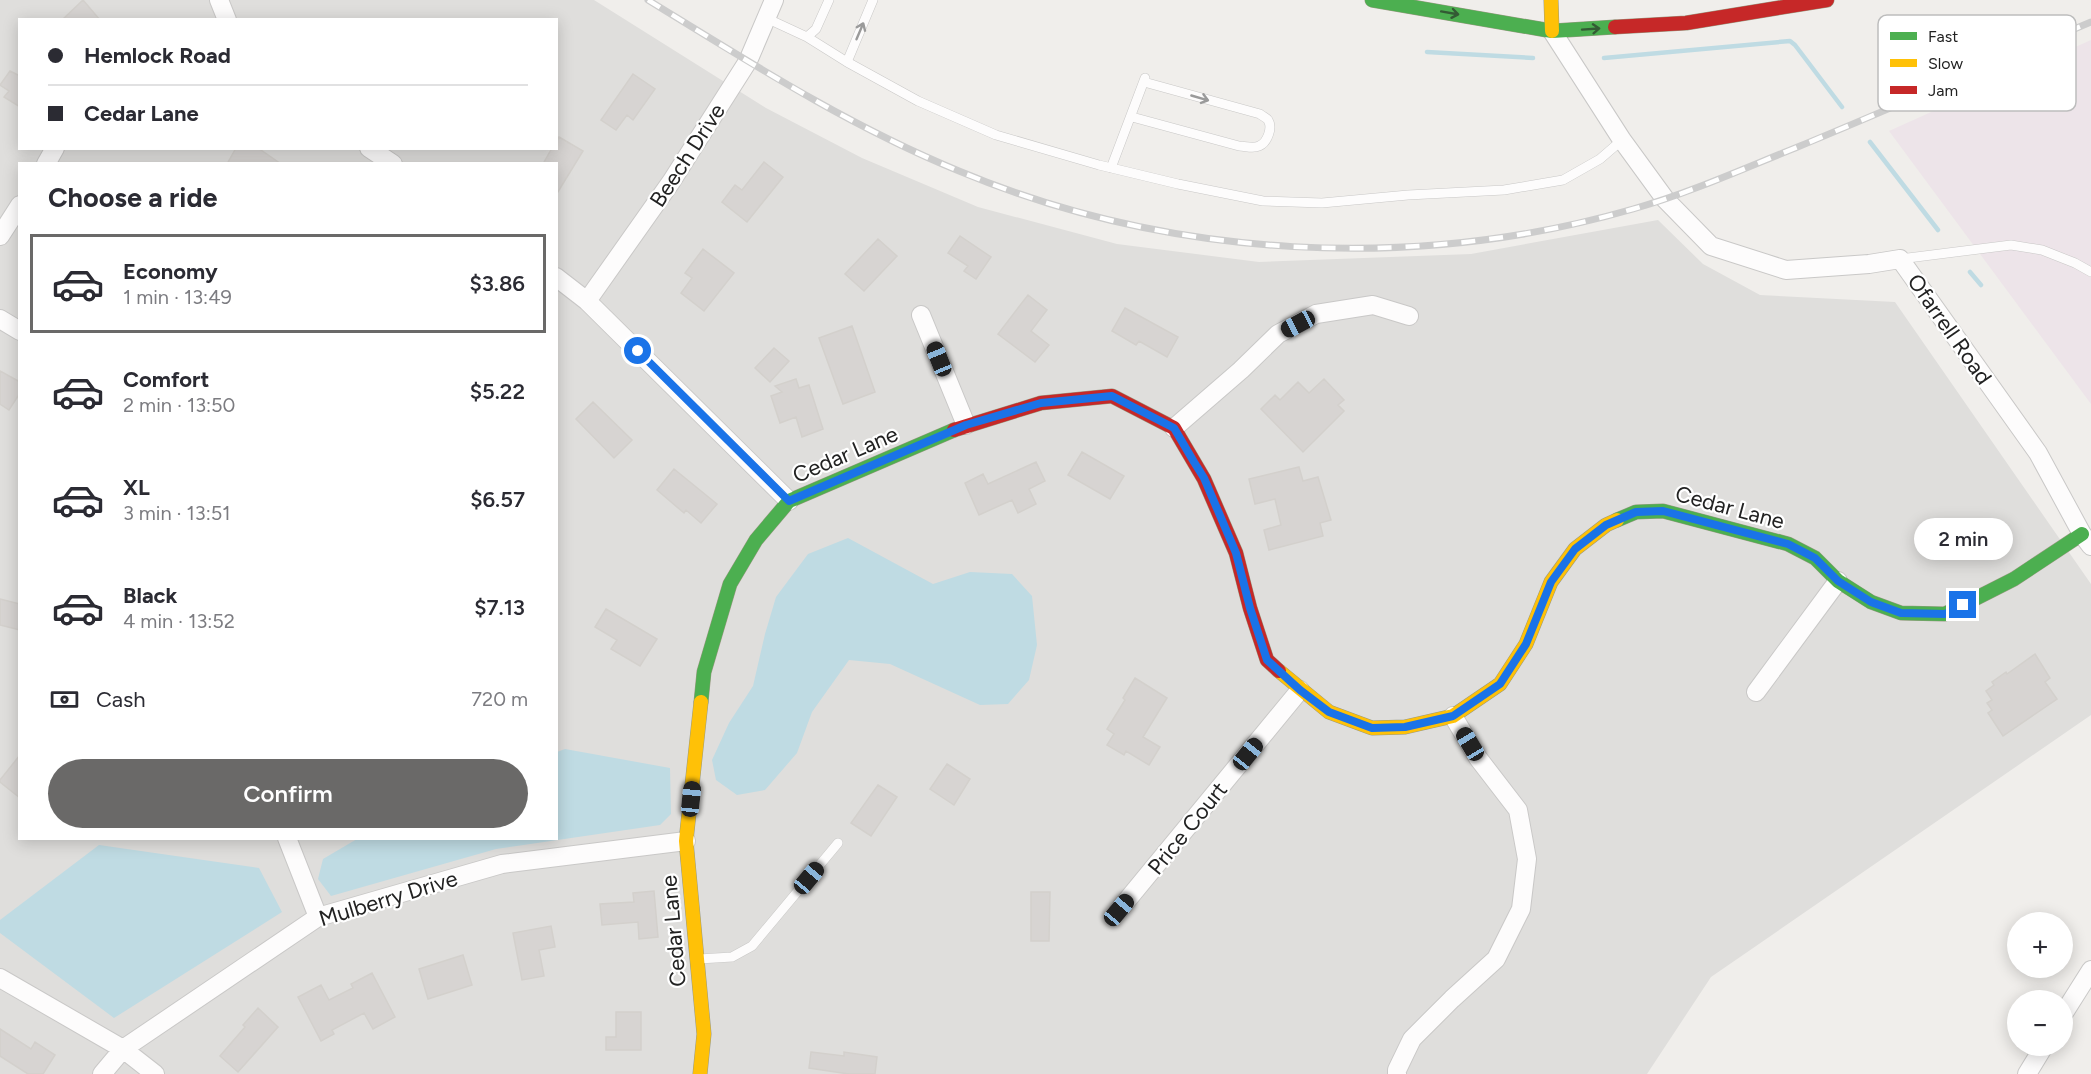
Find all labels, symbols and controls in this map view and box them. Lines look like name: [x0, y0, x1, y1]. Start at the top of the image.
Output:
one-way arrow: [1440, 8, 1459, 19]
legend: [1878, 15, 2076, 111]
one-way arrow: [856, 22, 867, 40]
one-way arrow: [1581, 23, 1601, 34]
text: Fast: [1928, 27, 1958, 46]
text: Hemlock Road: [84, 42, 231, 69]
text: Slow: [1928, 54, 1963, 73]
text: Jam: [1928, 81, 1958, 100]
one-way arrow: [1190, 92, 1209, 104]
street label: Beech Drive: [644, 98, 731, 212]
text: Cedar Lane: [84, 100, 199, 127]
text: Choose a ride: [48, 181, 217, 214]
icon: car: [51, 257, 105, 311]
text: Economy: [123, 258, 218, 285]
street label: Ofarrell Road: [1902, 269, 1998, 390]
text: $3.86: [469, 270, 525, 297]
text: 1 min · 13:49: [123, 285, 232, 309]
car: [1278, 308, 1318, 340]
route start: [624, 337, 651, 364]
car: [924, 339, 954, 379]
icon: car: [51, 365, 105, 419]
text: Comfort: [123, 366, 209, 393]
text: $5.22: [470, 378, 525, 405]
text: 2 min · 13:50: [123, 393, 235, 417]
street label: Cedar Lane: [788, 420, 902, 489]
icon: car: [51, 473, 105, 527]
text: XL: [123, 474, 150, 501]
street label: Cedar Lane: [1672, 480, 1787, 535]
text: $6.57: [470, 486, 525, 513]
text: 3 min · 13:51: [123, 501, 231, 525]
callout: 2 min: [1914, 518, 2012, 560]
text: 2 min: [1939, 527, 1988, 551]
icon: car: [51, 581, 105, 635]
text: Black: [123, 582, 177, 609]
route end: [1949, 591, 1976, 618]
text: $7.13: [474, 594, 525, 621]
text: 4 min · 13:52: [123, 609, 235, 633]
icon: cash: [48, 683, 81, 716]
text: Cash: [96, 686, 146, 713]
text: 720 m: [471, 687, 528, 711]
car: [1453, 724, 1487, 764]
car: [1230, 734, 1266, 774]
button: Confirm: [48, 759, 528, 828]
street label: Price Court: [1142, 777, 1233, 880]
car: [680, 780, 702, 818]
car: [791, 858, 827, 898]
street label: Mulberry Drive: [316, 865, 461, 932]
street label: Cedar Lane: [655, 874, 692, 988]
car: [1101, 890, 1137, 930]
map controls: [2007, 912, 2073, 1056]
button: +: [2007, 912, 2073, 978]
button: −: [2007, 990, 2073, 1056]

